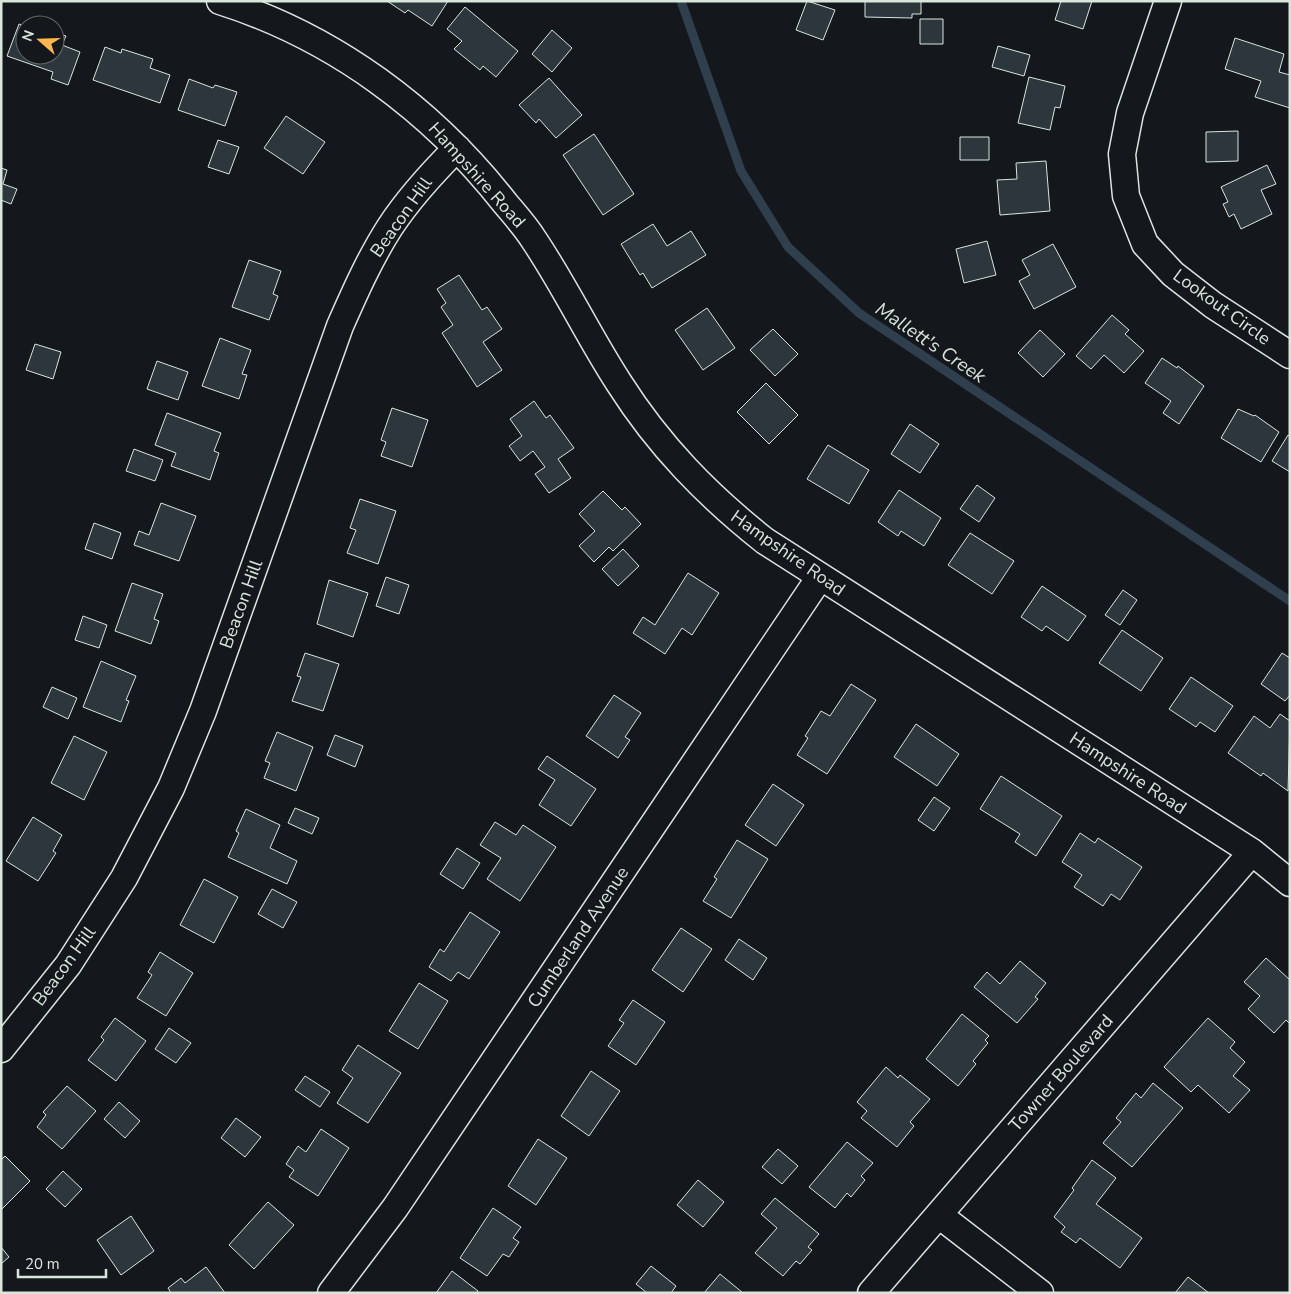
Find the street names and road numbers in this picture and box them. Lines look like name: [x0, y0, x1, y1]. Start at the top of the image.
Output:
street label: Hampshire Road: [423, 117, 531, 233]
street label: Beacon Hill: [365, 172, 438, 262]
street label: Lookout Circle: [1168, 263, 1276, 351]
street label: Hampshire Road: [726, 505, 850, 601]
street label: Beacon Hill: [214, 556, 268, 652]
street label: Hampshire Road: [1065, 726, 1191, 820]
street label: Cumberland Avenue: [522, 862, 634, 1012]
street label: Beacon Hill: [27, 921, 101, 1011]
street label: Towner Boulevard: [1003, 1009, 1119, 1137]

